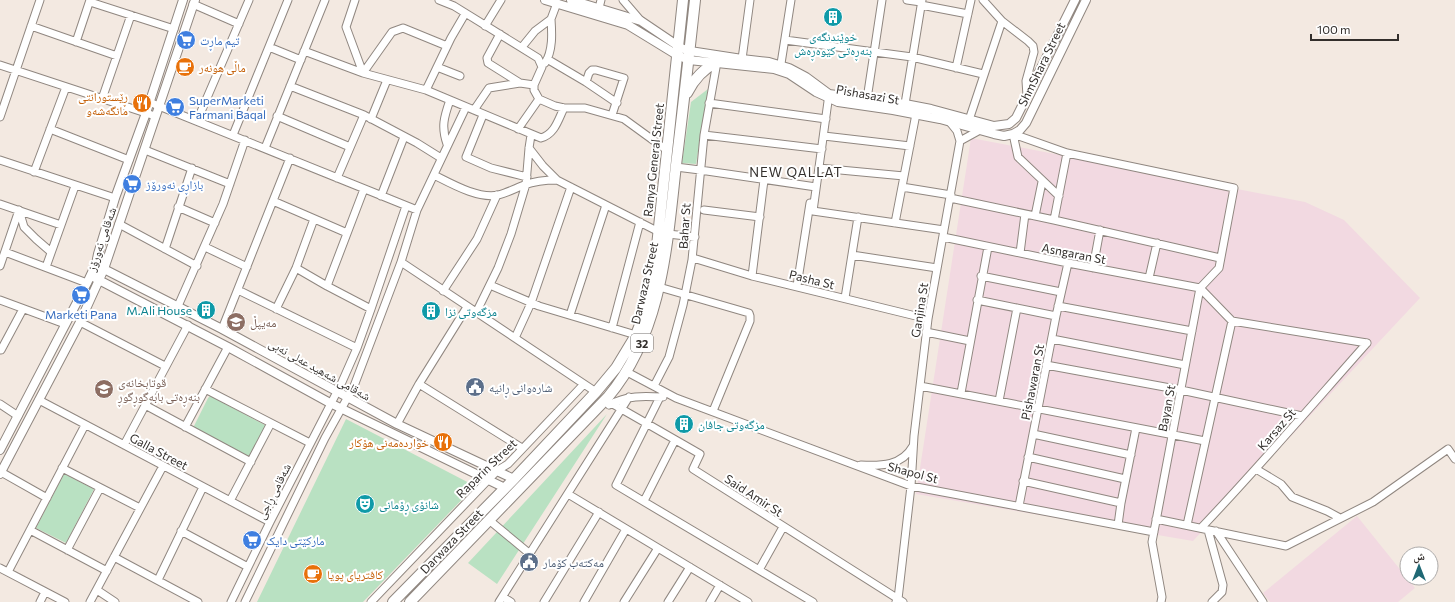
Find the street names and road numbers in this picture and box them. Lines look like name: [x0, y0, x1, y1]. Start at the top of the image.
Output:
street label: ShmShara Street: [1015, 20, 1067, 108]
street label: Pishasazi St: [835, 82, 901, 106]
street label: Ranya General Street: [640, 102, 666, 218]
street label: Bahar St: [675, 202, 693, 249]
street label: شەقامی نەورۆز: [83, 205, 119, 274]
street label: Darwaza Street: [628, 240, 660, 326]
street label: Asngaran St: [1041, 240, 1107, 266]
street label: Pasha St: [788, 267, 836, 291]
street label: Ganjina St: [908, 281, 930, 338]
road number: 32: [631, 334, 653, 352]
street label: شەقامی شەهید عەلی نەبی: [266, 335, 373, 404]
street label: Pishawaran St: [1018, 343, 1046, 421]
street label: Bayan St: [1155, 383, 1177, 433]
street label: Karsaz St: [1254, 405, 1298, 453]
street label: Galla Street: [128, 430, 190, 472]
street label: Raparin Street: [453, 436, 519, 500]
street label: Shapol St: [886, 459, 940, 485]
street label: شەقامی ڕاجی: [253, 461, 296, 523]
street label: Said Amir St: [722, 471, 786, 519]
street label: Darwaza Street: [417, 506, 485, 576]

